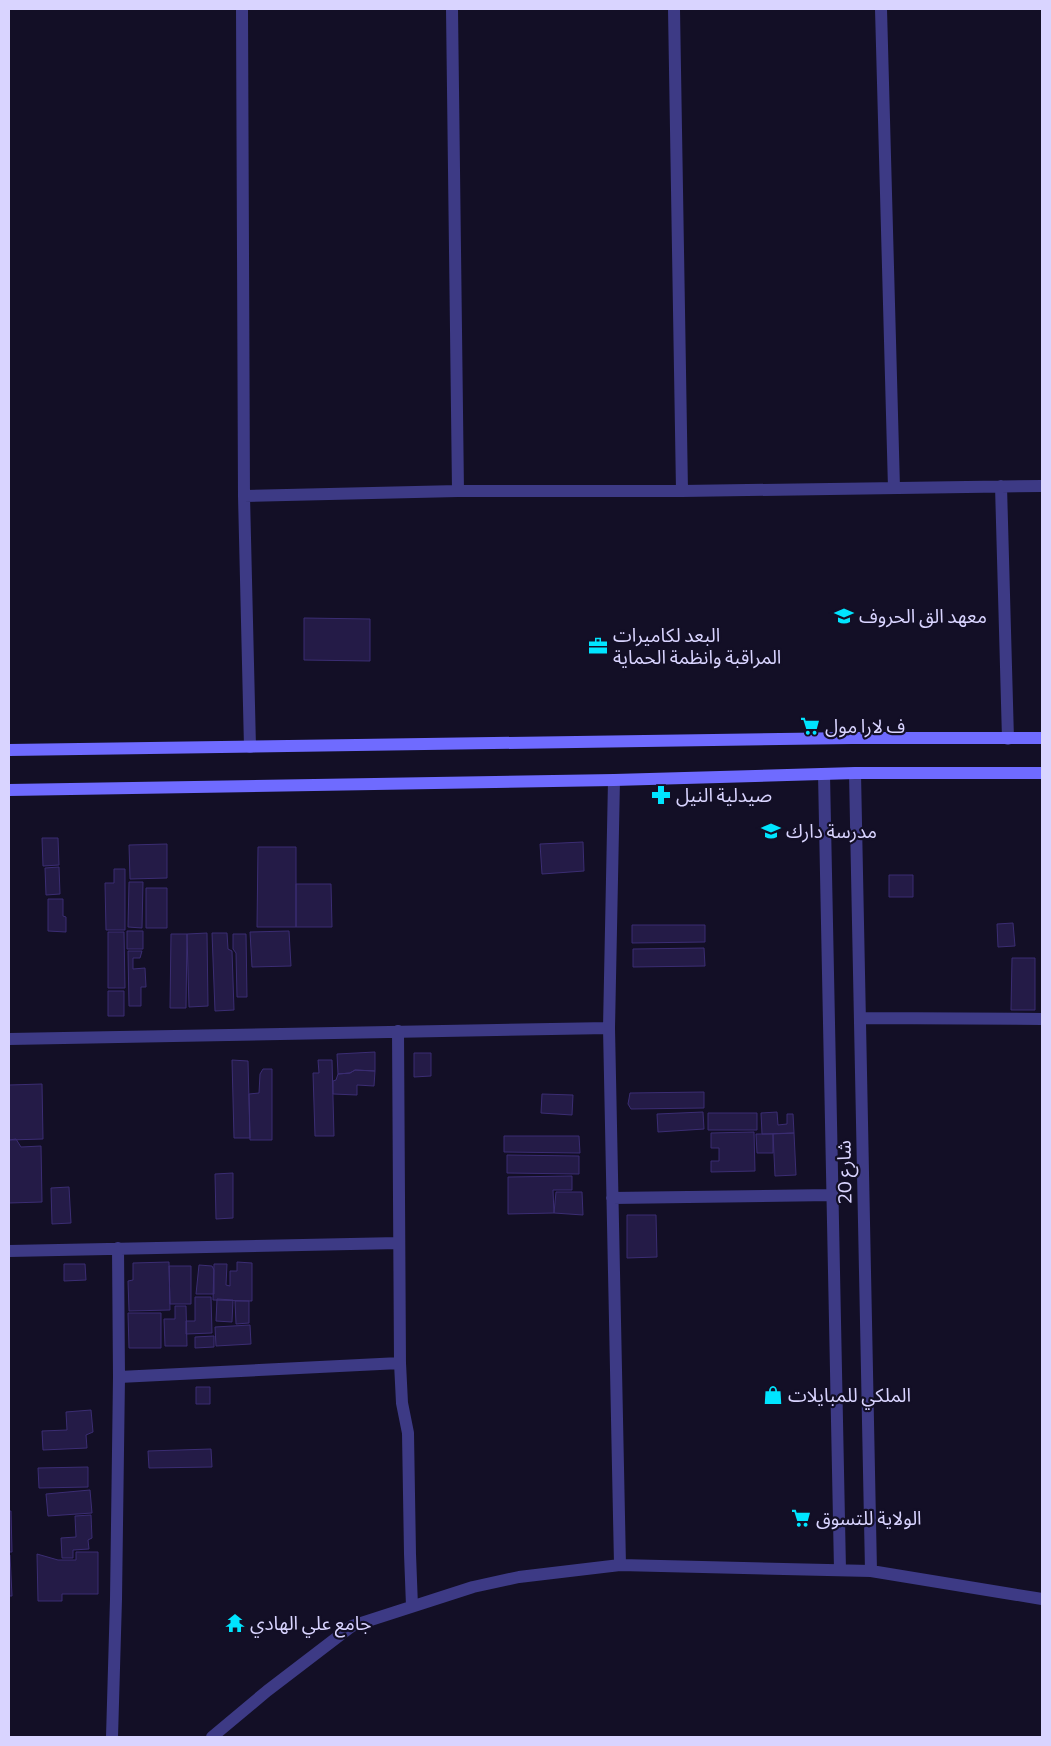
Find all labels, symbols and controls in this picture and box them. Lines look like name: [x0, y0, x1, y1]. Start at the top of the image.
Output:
place label: معهد الق الحروف: [859, 604, 987, 628]
school or university icon: معهد الق الحروف: [833, 605, 855, 627]
place label: البعد لكاميرات المراقبة وانظمة الحماية: [613, 623, 781, 669]
office icon: البعد لكاميرات المراقبة وانظمة الحماية: [587, 635, 609, 657]
place label: ف لارا مول: [825, 714, 905, 738]
supermarket icon: ف لارا مول: [799, 715, 821, 737]
place label: صيدلية النيل: [676, 783, 772, 807]
pharmacy icon: صيدلية النيل: [650, 784, 672, 806]
place label: مدرسة دارك: [786, 819, 877, 843]
school or university icon: مدرسة دارك: [760, 820, 782, 842]
street label: شارع 20: [831, 1140, 859, 1204]
place label: الملكي للمبايلات: [788, 1383, 911, 1410]
shop icon: الملكي للمبايلات: [762, 1384, 784, 1406]
place label: الولاية للتسوق: [816, 1506, 922, 1530]
supermarket icon: الولاية للتسوق: [790, 1507, 812, 1529]
place label: جامع علي الهادي: [250, 1611, 371, 1638]
temple icon: جامع علي الهادي: [224, 1612, 246, 1634]

